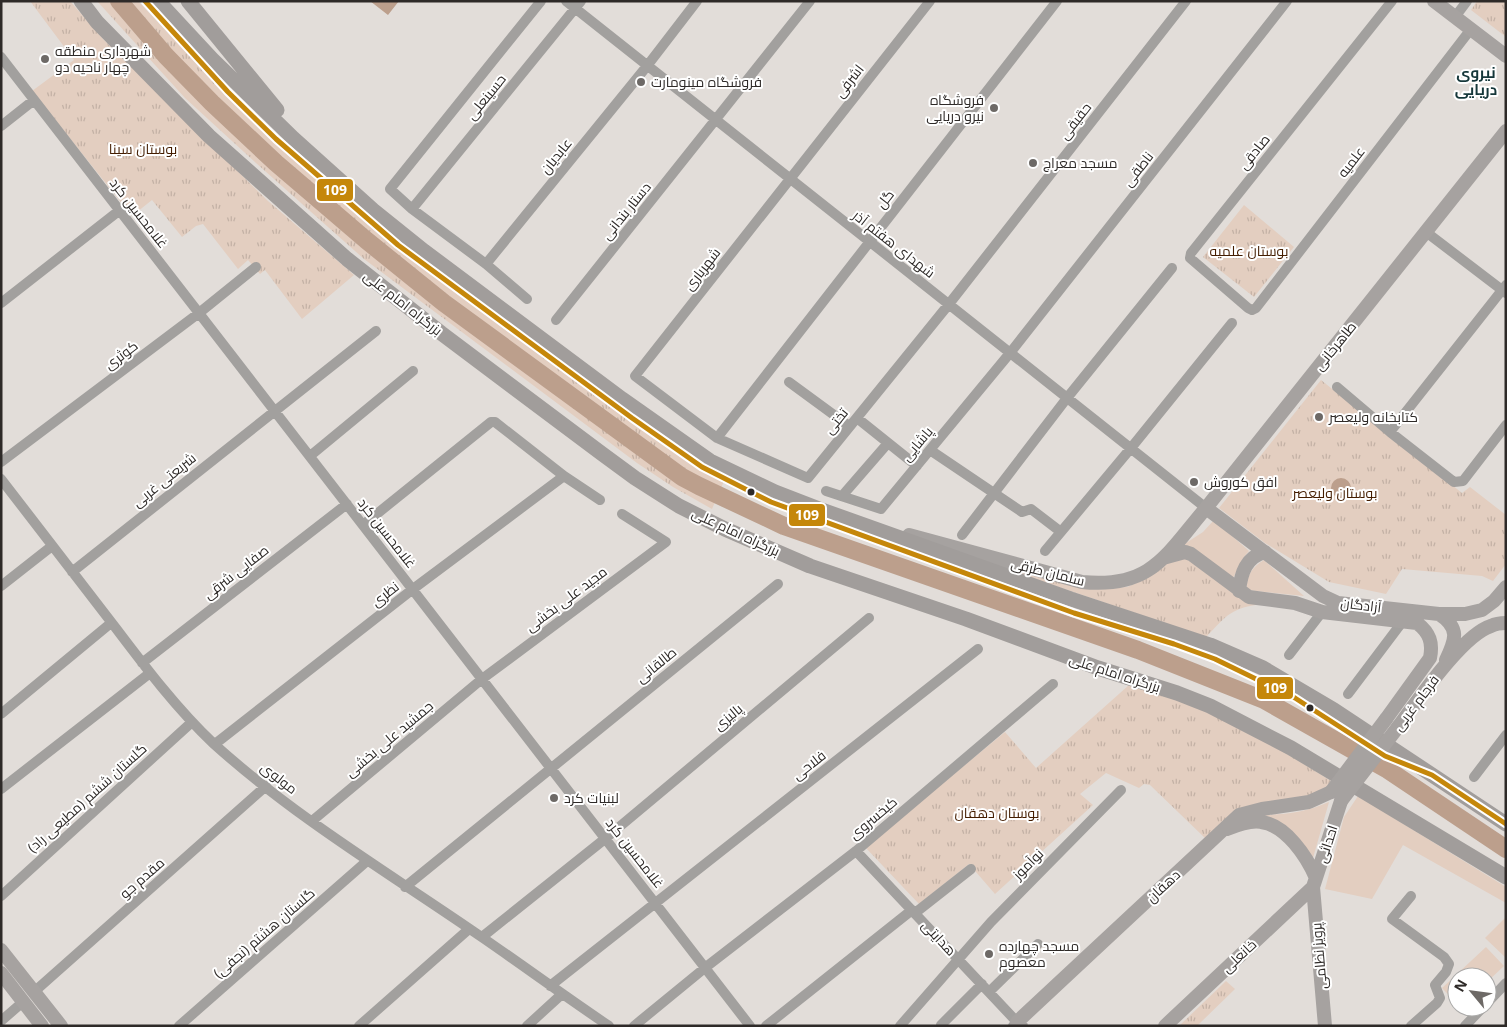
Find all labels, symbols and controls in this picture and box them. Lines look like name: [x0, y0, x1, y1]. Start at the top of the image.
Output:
place label: شهرداری منطقه چهار ناحیه دو: [55, 41, 151, 77]
marker: شهرداری منطقه چهار ناحیه دو: [39, 53, 51, 65]
street label: اشرفی: [830, 60, 868, 101]
district label: نیروی دریایی: [1455, 62, 1497, 99]
street label: حسینعلی: [461, 70, 510, 124]
place label: فروشگاه مینومارت: [651, 72, 762, 91]
marker: فروشگاه مینومارت: [635, 76, 647, 88]
place label: فروشگاه نیرو دریایی: [926, 90, 984, 125]
street label: حقیقی: [1054, 98, 1095, 143]
marker: فروشگاه نیرو دریایی: [988, 102, 1000, 114]
street label: صادقی: [1233, 130, 1274, 173]
street label: عابدیان: [535, 134, 576, 178]
park label: بوستان سینا: [109, 139, 177, 158]
street label: علمیه: [1333, 142, 1369, 181]
street label: ناطقی: [1118, 147, 1157, 190]
place label: مسجد معراج: [1043, 153, 1118, 172]
marker: مسجد معراج: [1027, 157, 1039, 169]
street label: غلامحسین کرد: [106, 174, 173, 252]
line badge: 109: [316, 178, 354, 202]
street label: دستار بندانی: [596, 178, 655, 244]
text: 109: [323, 180, 347, 199]
street label: گل: [871, 185, 898, 212]
street label: شهدای هفتم آذر: [848, 205, 939, 283]
park label: بوستان علمیه: [1210, 241, 1288, 260]
street label: شهریاری: [679, 243, 724, 294]
street label: بزرگراه امام علی: [359, 266, 447, 340]
street label: طاهرخانی: [1309, 317, 1360, 374]
street label: کوثری: [100, 336, 141, 373]
street label: تختی: [819, 403, 852, 438]
place label: کتابخانه ولیعصر: [1328, 407, 1418, 426]
marker: کتابخانه ولیعصر: [1313, 411, 1325, 423]
street label: پاشایی: [897, 422, 938, 466]
street label: شریعتی غربی: [128, 448, 200, 511]
place label: افق کوروش: [1204, 472, 1278, 491]
marker: افق کوروش: [1188, 476, 1200, 488]
park label: بوستان ولیعصر: [1292, 483, 1377, 502]
unlabelled marker: [746, 487, 756, 497]
street label: غلامحسین کرد: [354, 494, 421, 572]
street label: بزرگراه امام علی: [689, 503, 783, 561]
line badge: 109: [788, 503, 826, 527]
text: 109: [795, 505, 819, 524]
street label: صفایی شرقی: [199, 540, 272, 603]
street label: سلمان طرقی: [1009, 553, 1087, 590]
street label: مجید علی بخشی: [521, 562, 610, 636]
street label: نظری: [367, 577, 403, 611]
street label: آزادگان: [1340, 593, 1383, 616]
street label: طالقانی: [631, 642, 680, 687]
street label: بزرگراه امام علی: [1067, 649, 1163, 697]
street label: فرجام غربی: [1388, 671, 1444, 735]
line badge: 109: [1256, 676, 1294, 700]
text: 109: [1263, 678, 1287, 697]
street label: جمشید علی بخشی: [341, 696, 437, 781]
street label: پالیزی: [709, 699, 747, 735]
unlabelled marker: [1305, 703, 1315, 713]
street label: گلستان ششم (مطیعی راد): [23, 739, 151, 857]
street label: فلاحی: [788, 745, 830, 784]
street label: مولوی: [257, 757, 302, 798]
place label: لبنیات کرد: [564, 788, 619, 807]
marker: لبنیات کرد: [548, 792, 560, 804]
street label: کیخسروی: [845, 792, 901, 843]
park label: بوستان دهقان: [955, 803, 1039, 822]
street label: غلامحسین کرد: [602, 814, 669, 892]
street label: احداثی: [1311, 822, 1342, 865]
street label: نوآموز: [1007, 844, 1047, 884]
street label: مقدم جو: [115, 853, 169, 903]
street label: دهقان: [1141, 865, 1184, 906]
street label: گلستان هشتم (نجفی): [209, 883, 319, 983]
street label: هدایتی: [918, 916, 961, 960]
street label: پرویز نظامی: [1306, 922, 1332, 990]
street label: خانعلی: [1217, 935, 1260, 977]
place label: مسجد چهارده معصوم: [999, 936, 1079, 972]
marker: مسجد چهارده معصوم: [983, 948, 995, 960]
north arrow: [1447, 967, 1497, 1017]
text: N: [1449, 976, 1471, 995]

